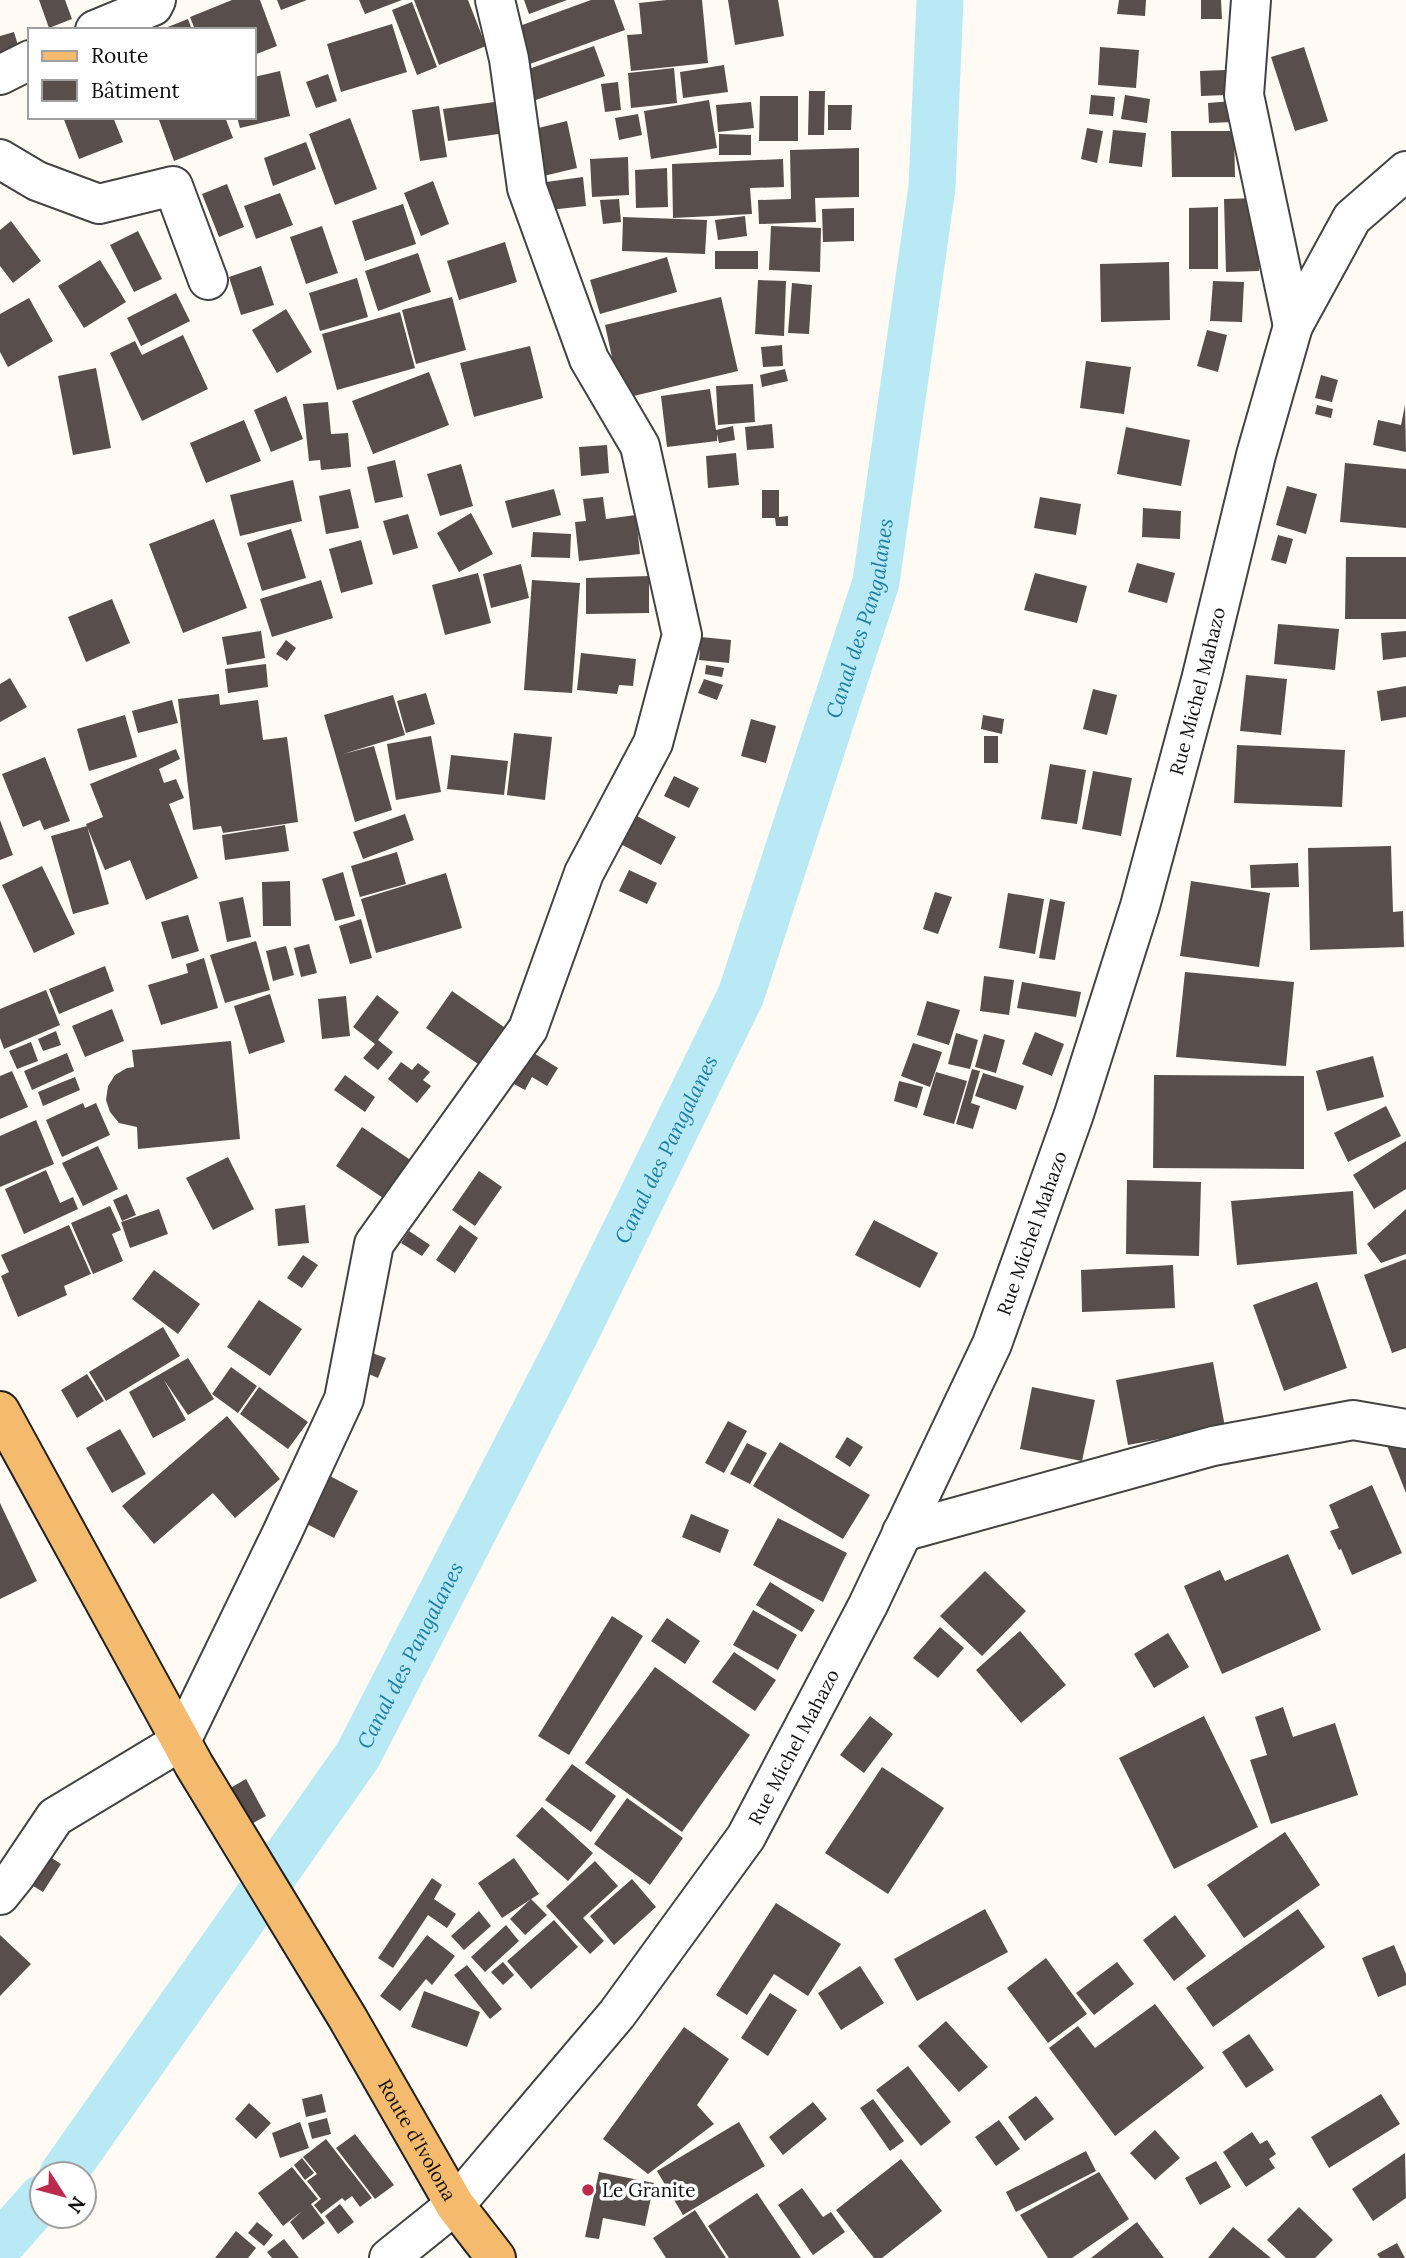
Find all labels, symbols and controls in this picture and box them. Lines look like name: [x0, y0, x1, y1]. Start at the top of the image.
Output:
legend: [28, 28, 256, 119]
text: Route: [91, 42, 148, 69]
text: Bâtiment: [91, 77, 180, 104]
water label: Canal des Pangalanes: [819, 517, 898, 721]
street label: Rue Michel Mahazo: [1164, 605, 1230, 778]
water label: Canal des Pangalanes: [608, 1050, 723, 1248]
street label: Rue Michel Mahazo: [991, 1148, 1072, 1318]
water label: Canal des Pangalanes: [350, 1557, 469, 1753]
street label: Rue Michel Mahazo: [743, 1665, 844, 1829]
street label: Route d'Ivolona: [373, 2074, 462, 2205]
north arrow: [28, 2160, 98, 2230]
place label: Le Granite: [602, 2178, 695, 2202]
marker: Le Granite: [580, 2182, 596, 2198]
text: N: [63, 2192, 91, 2218]

